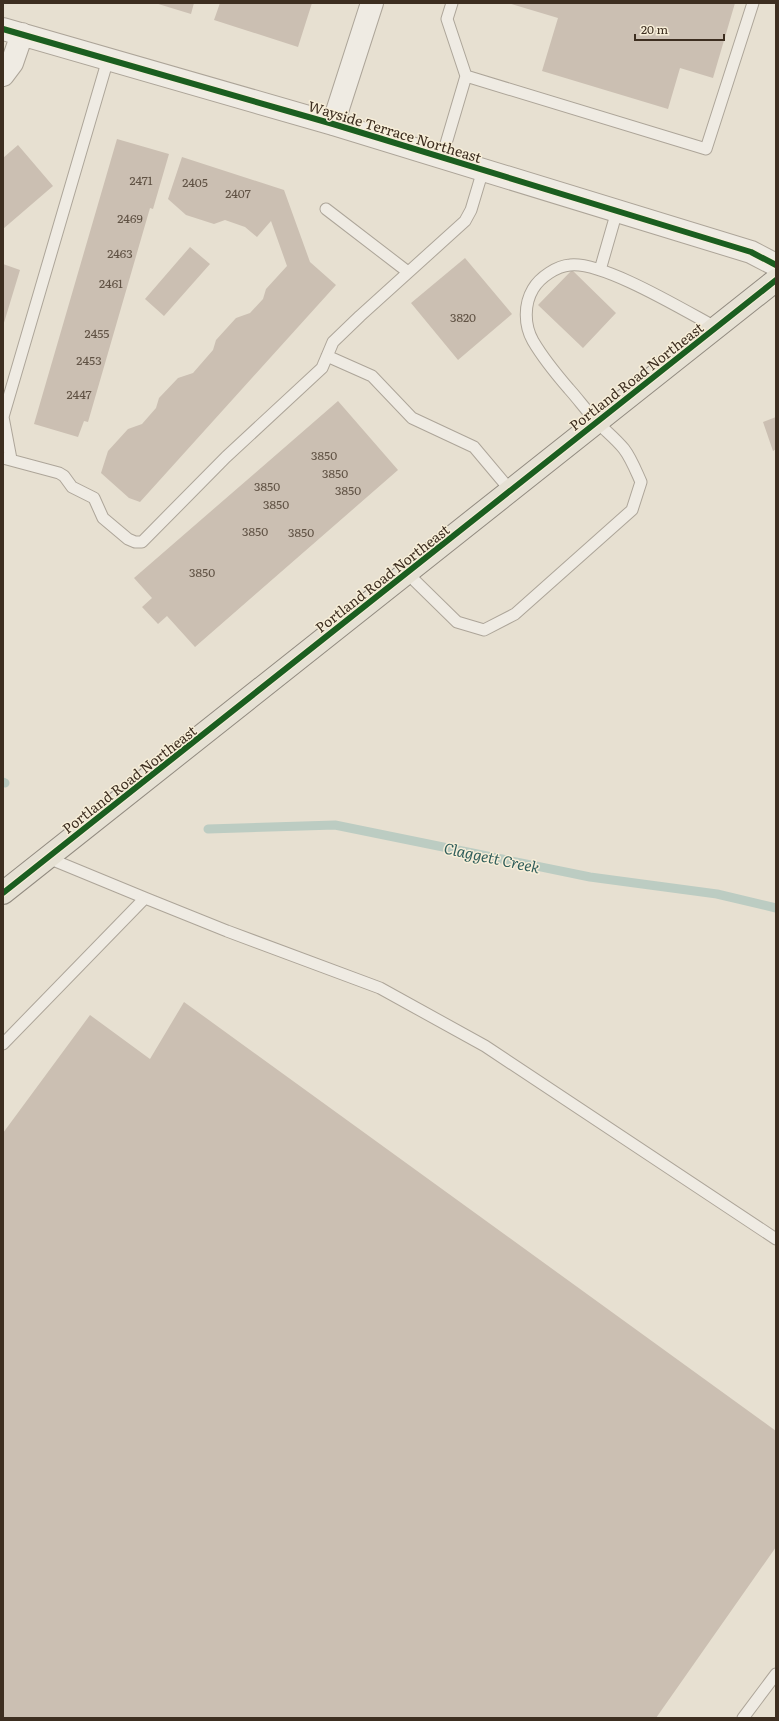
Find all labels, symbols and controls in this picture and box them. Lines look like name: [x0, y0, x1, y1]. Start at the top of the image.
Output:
scale bar: [635, 16, 724, 42]
text: 20 m: [641, 20, 668, 38]
street label: Wayside Terrace Northeast: [306, 95, 484, 167]
house number: 2471: [129, 171, 153, 189]
house number: 2405: [182, 173, 208, 191]
house number: 2407: [225, 184, 251, 202]
house number: 2469: [117, 209, 143, 227]
house number: 2463: [107, 244, 133, 262]
house number: 2461: [99, 274, 123, 292]
house number: 3820: [450, 308, 476, 326]
street label: Portland Road Northeast: [565, 317, 708, 435]
house number: 2455: [85, 324, 109, 342]
house number: 2453: [76, 351, 102, 369]
house number: 2447: [67, 385, 91, 403]
house number: 3850: [311, 446, 337, 464]
house number: 3850: [322, 464, 348, 482]
house number: 3850: [254, 477, 280, 495]
house number: 3850: [335, 481, 361, 499]
house number: 3850: [263, 495, 289, 513]
street label: Portland Road Northeast: [311, 519, 454, 637]
house number: 3850: [242, 522, 268, 540]
house number: 3850: [288, 523, 314, 541]
house number: 3850: [189, 563, 215, 581]
street label: Portland Road Northeast: [58, 720, 201, 838]
water label: Claggett Creek: [442, 836, 543, 879]

